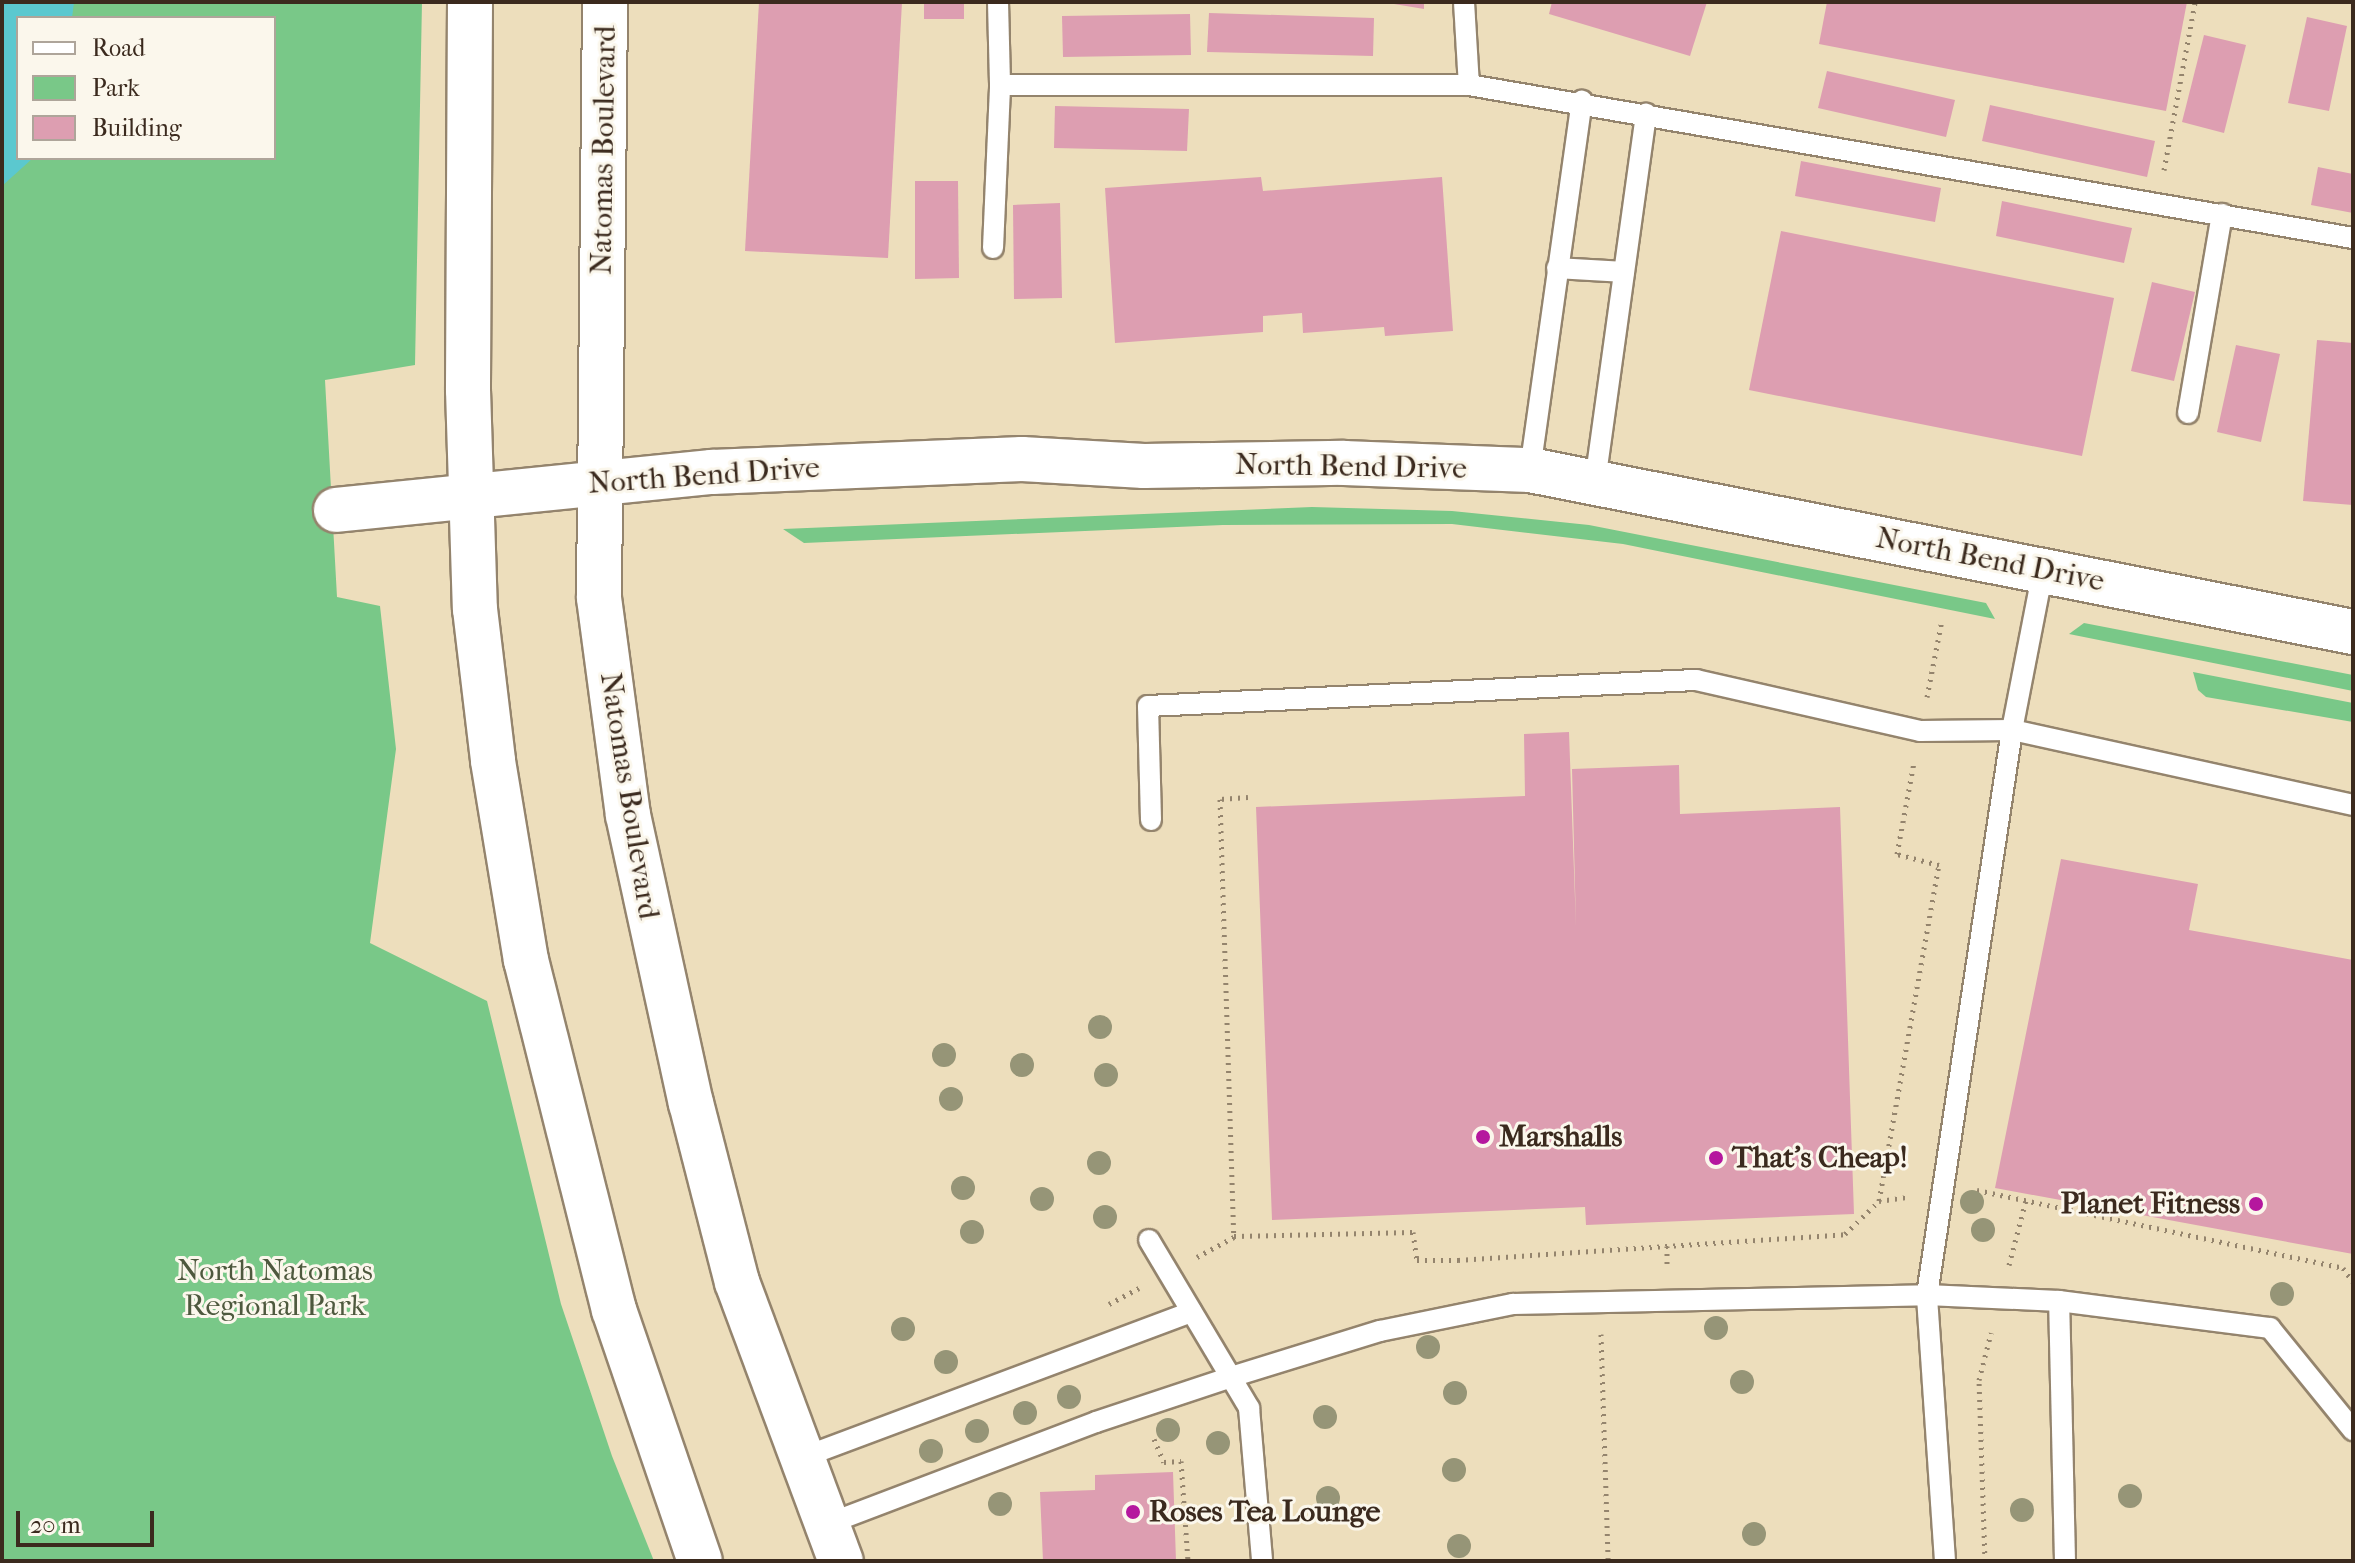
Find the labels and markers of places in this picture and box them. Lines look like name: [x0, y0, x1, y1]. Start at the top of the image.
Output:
place label: Marshalls: [1499, 1119, 1622, 1155]
marker: Marshalls: [1474, 1128, 1492, 1146]
place label: That’s Cheap!: [1732, 1140, 1908, 1176]
marker: That’s Cheap!: [1707, 1149, 1725, 1167]
place label: Planet Fitness: [2061, 1186, 2240, 1222]
marker: Planet Fitness: [2247, 1195, 2265, 1213]
place label: Roses Tea Lounge: [1149, 1494, 1380, 1530]
marker: Roses Tea Lounge: [1124, 1503, 1142, 1521]

